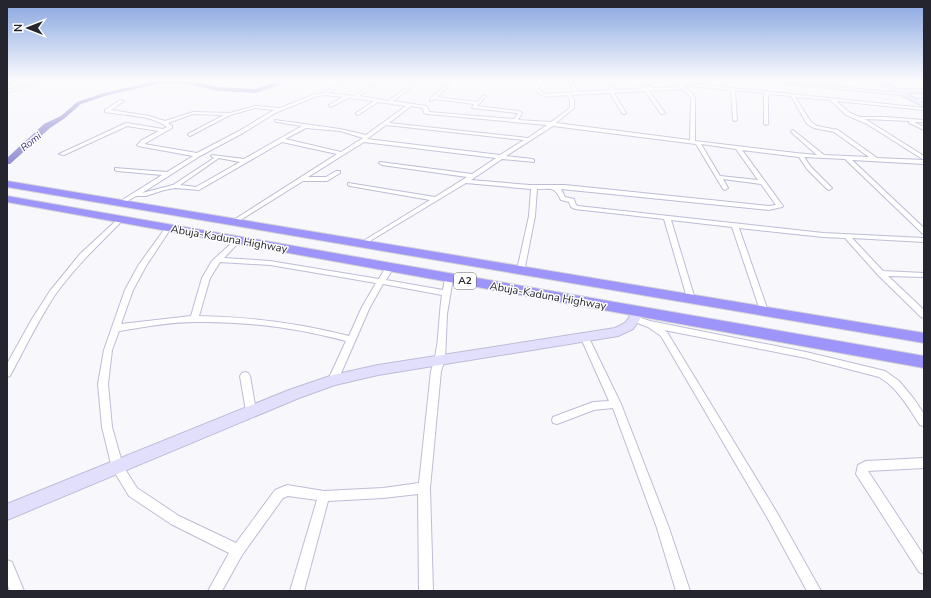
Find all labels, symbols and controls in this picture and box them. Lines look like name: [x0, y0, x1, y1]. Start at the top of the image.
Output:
north arrow: [8, 8, 48, 48]
text: N: [11, 24, 26, 32]
water label: Romi: [18, 129, 45, 155]
street label: Abuja-Kaduna Highway: [170, 221, 289, 257]
road number: A2: [454, 273, 476, 289]
street label: Abuja-Kaduna Highway: [489, 278, 608, 314]

